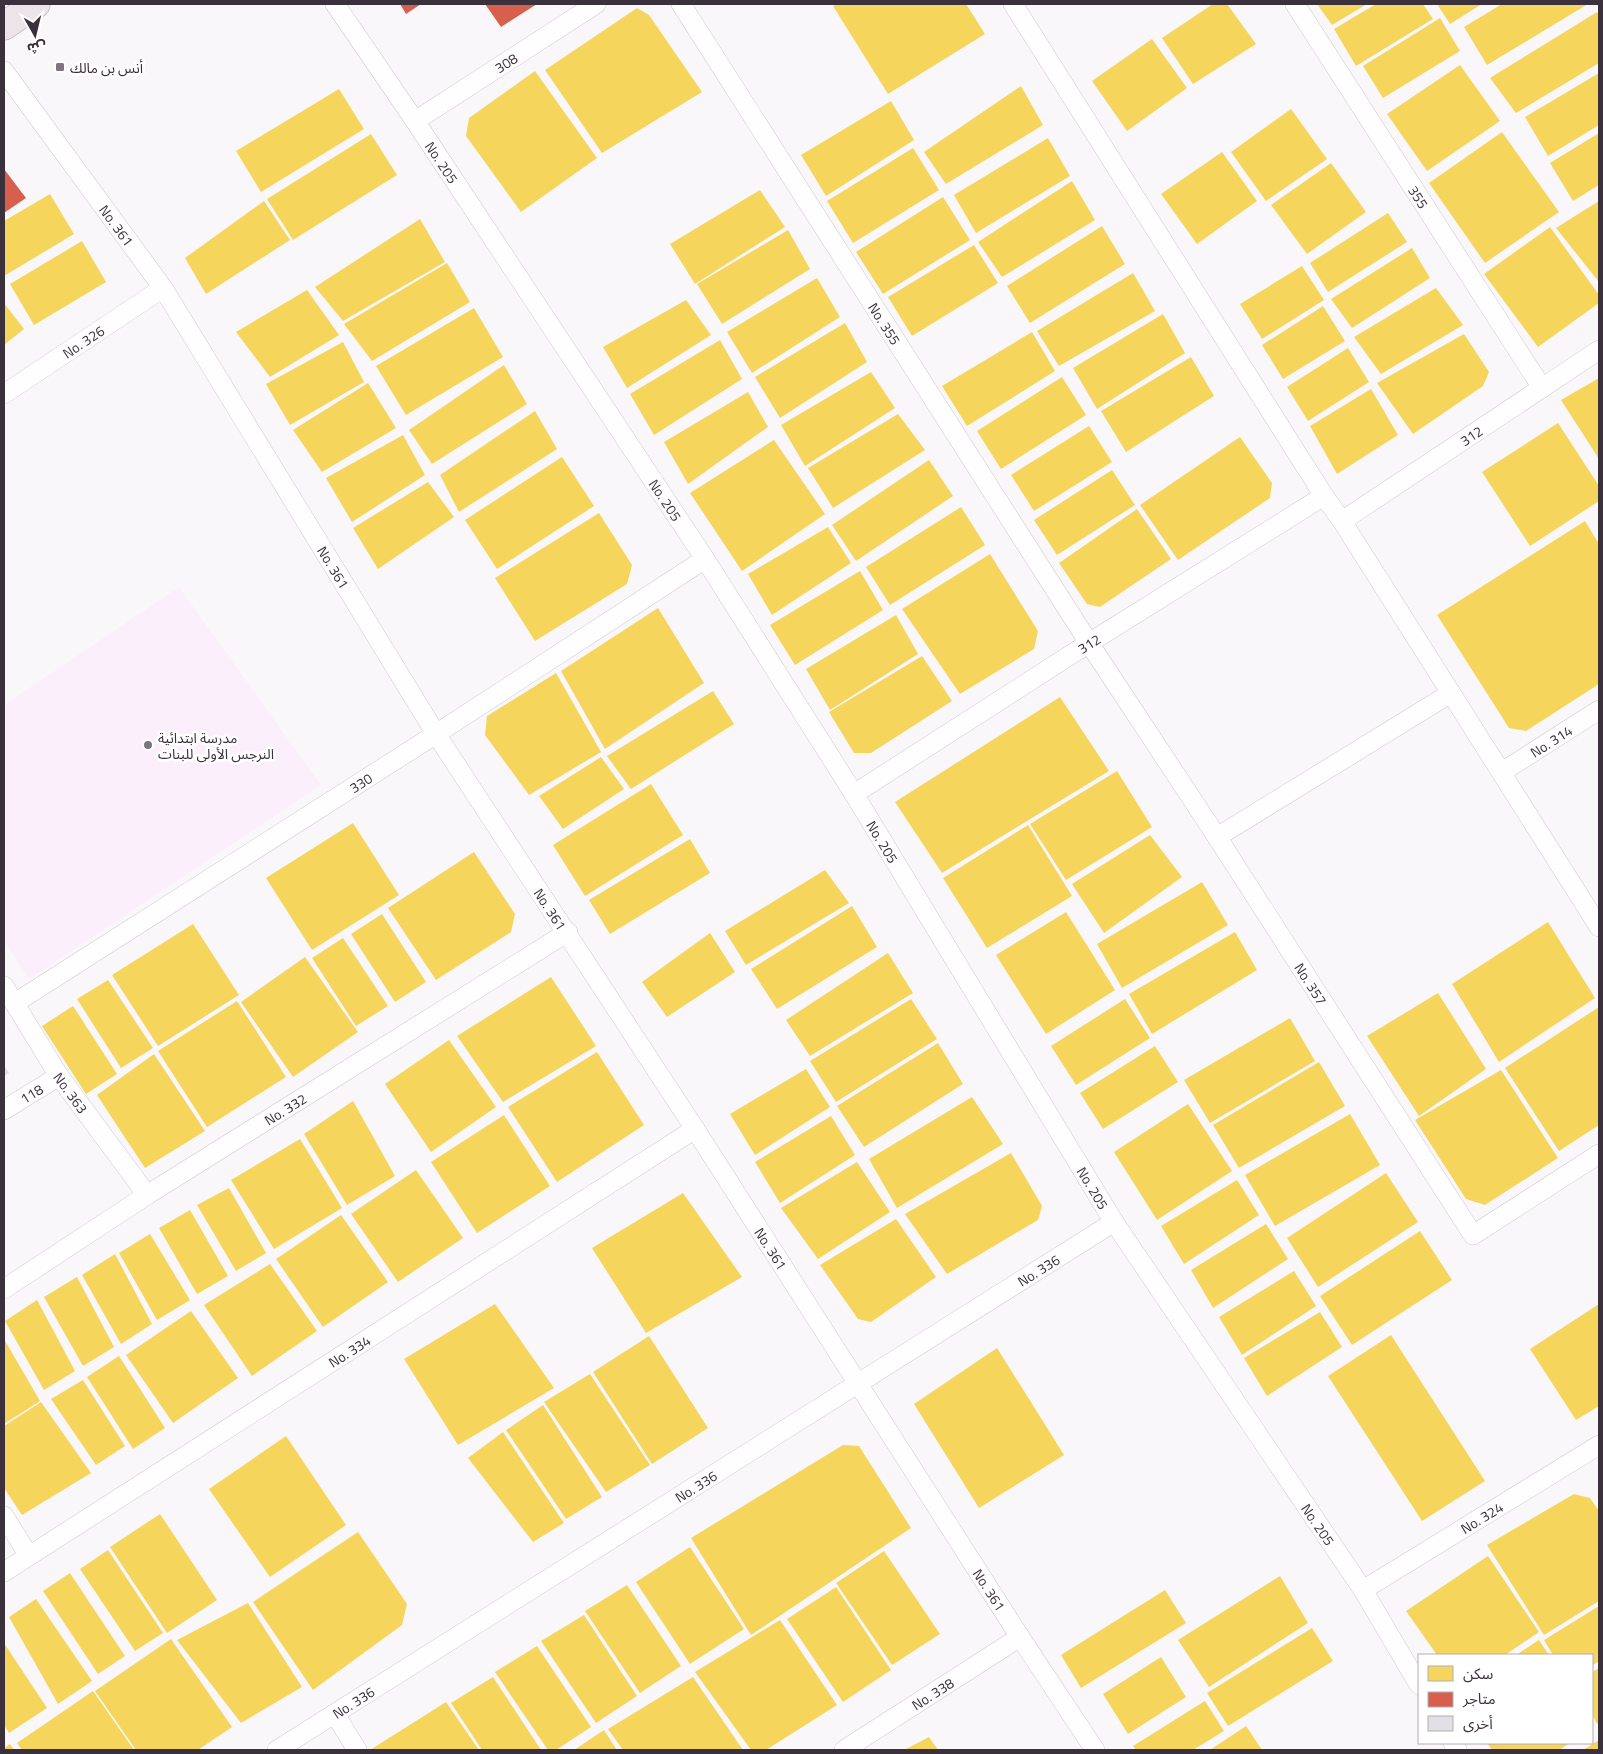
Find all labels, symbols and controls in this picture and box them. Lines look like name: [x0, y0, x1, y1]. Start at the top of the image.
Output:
north arrow: [10, 10, 60, 60]
text: ش: [26, 37, 48, 60]
street label: 308: [490, 47, 521, 78]
place label: أنس بن مالك: [70, 57, 143, 78]
marker: أنس بن مالك: [54, 61, 66, 73]
street label: No. 205: [421, 137, 464, 187]
street label: 355: [1404, 181, 1434, 212]
street label: No. 361: [95, 200, 139, 250]
street label: No. 355: [864, 298, 906, 349]
street label: No. 326: [58, 320, 108, 363]
street label: 312: [1455, 420, 1487, 450]
street label: No. 205: [644, 475, 687, 525]
street label: No. 361: [313, 542, 355, 592]
street label: 312: [1073, 628, 1104, 658]
street label: No. 314: [1526, 719, 1576, 762]
place label: مدرسة ابتدائية النرجس الأولى للبنات: [158, 727, 274, 764]
marker: مدرسة ابتدائية النرجس الأولى للبنات: [142, 739, 154, 751]
street label: 330: [345, 767, 376, 797]
street label: No. 205: [862, 816, 904, 867]
street label: No. 361: [529, 884, 572, 934]
street label: No. 357: [1290, 958, 1333, 1009]
street label: No. 363: [49, 1068, 93, 1117]
street label: 118: [16, 1078, 47, 1108]
street label: No. 332: [260, 1087, 310, 1130]
street label: No. 205: [1072, 1162, 1114, 1213]
street label: No. 361: [750, 1223, 793, 1274]
street label: No. 336: [1013, 1248, 1064, 1291]
street label: No. 334: [324, 1329, 375, 1372]
street label: No. 336: [670, 1465, 721, 1507]
street label: No. 324: [1456, 1496, 1507, 1538]
street label: No. 205: [1297, 1499, 1340, 1549]
street label: No. 361: [968, 1564, 1011, 1615]
legend: [1418, 1654, 1593, 1744]
text: سكن: [1463, 1662, 1494, 1685]
street label: No. 338: [907, 1672, 958, 1715]
street label: No. 336: [328, 1681, 379, 1723]
text: متاجر: [1462, 1687, 1496, 1710]
text: أخرى: [1463, 1712, 1493, 1735]

